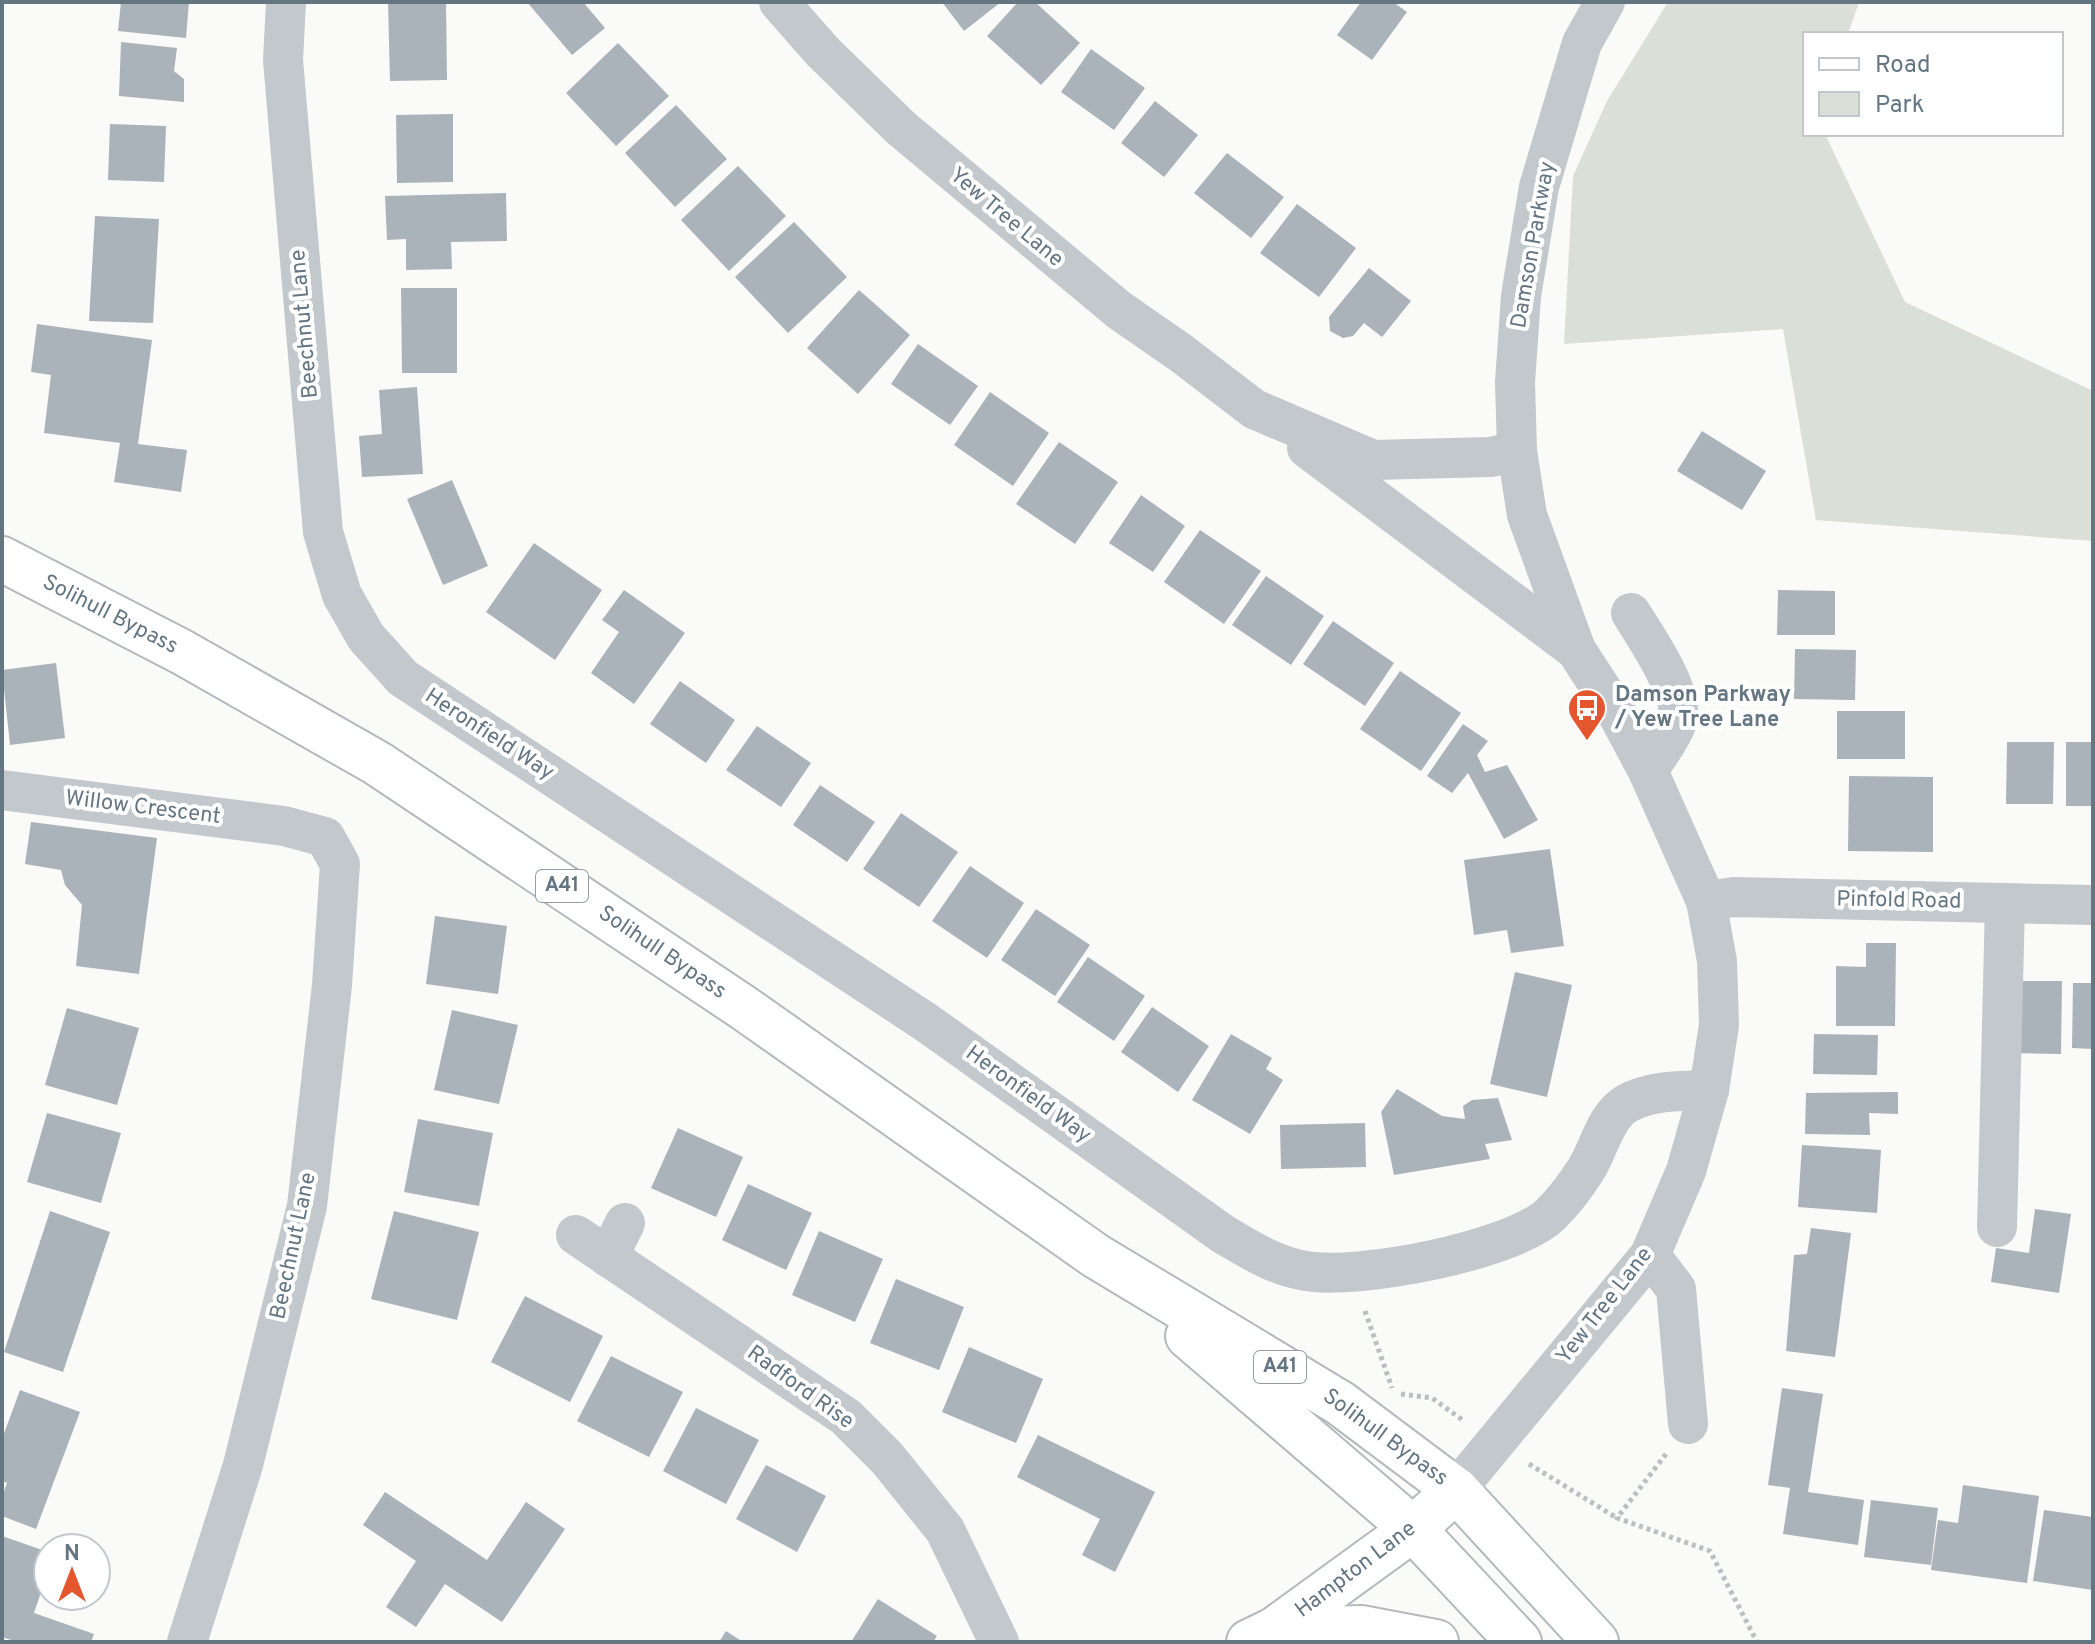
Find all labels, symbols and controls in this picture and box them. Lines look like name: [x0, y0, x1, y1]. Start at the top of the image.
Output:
legend: [1803, 32, 2063, 136]
text: Road: [1875, 51, 1931, 81]
text: Park: [1875, 91, 1925, 121]
street label: Damson Parkway: [1506, 160, 1562, 330]
street label: Yew Tree Lane: [944, 162, 1068, 274]
street label: Beechnut Lane: [285, 248, 325, 400]
street label: Solihull Bypass: [38, 569, 182, 661]
place label: Damson Parkway / Yew Tree Lane: [1614, 682, 1791, 734]
street label: Heronfield Way: [419, 683, 559, 787]
bus stop icon: Damson Parkway / Yew Tree Lane: [1566, 687, 1608, 742]
street label: Willow Crescent: [64, 785, 222, 831]
road number: A41: [536, 870, 588, 902]
street label: Pinfold Road: [1836, 886, 1962, 916]
street label: Solihull Bypass: [593, 900, 731, 1006]
street label: Heronfield Way: [960, 1040, 1096, 1150]
street label: Beechnut Lane: [265, 1170, 323, 1322]
street label: Yew Tree Lane: [1551, 1242, 1659, 1370]
street label: Radford Rise: [741, 1340, 859, 1436]
road number: A41: [1254, 1351, 1306, 1383]
street label: Solihull Bypass: [1317, 1383, 1453, 1493]
street label: Hampton Lane: [1290, 1516, 1422, 1624]
north arrow: [32, 1532, 112, 1612]
text: N: [64, 1541, 80, 1568]

